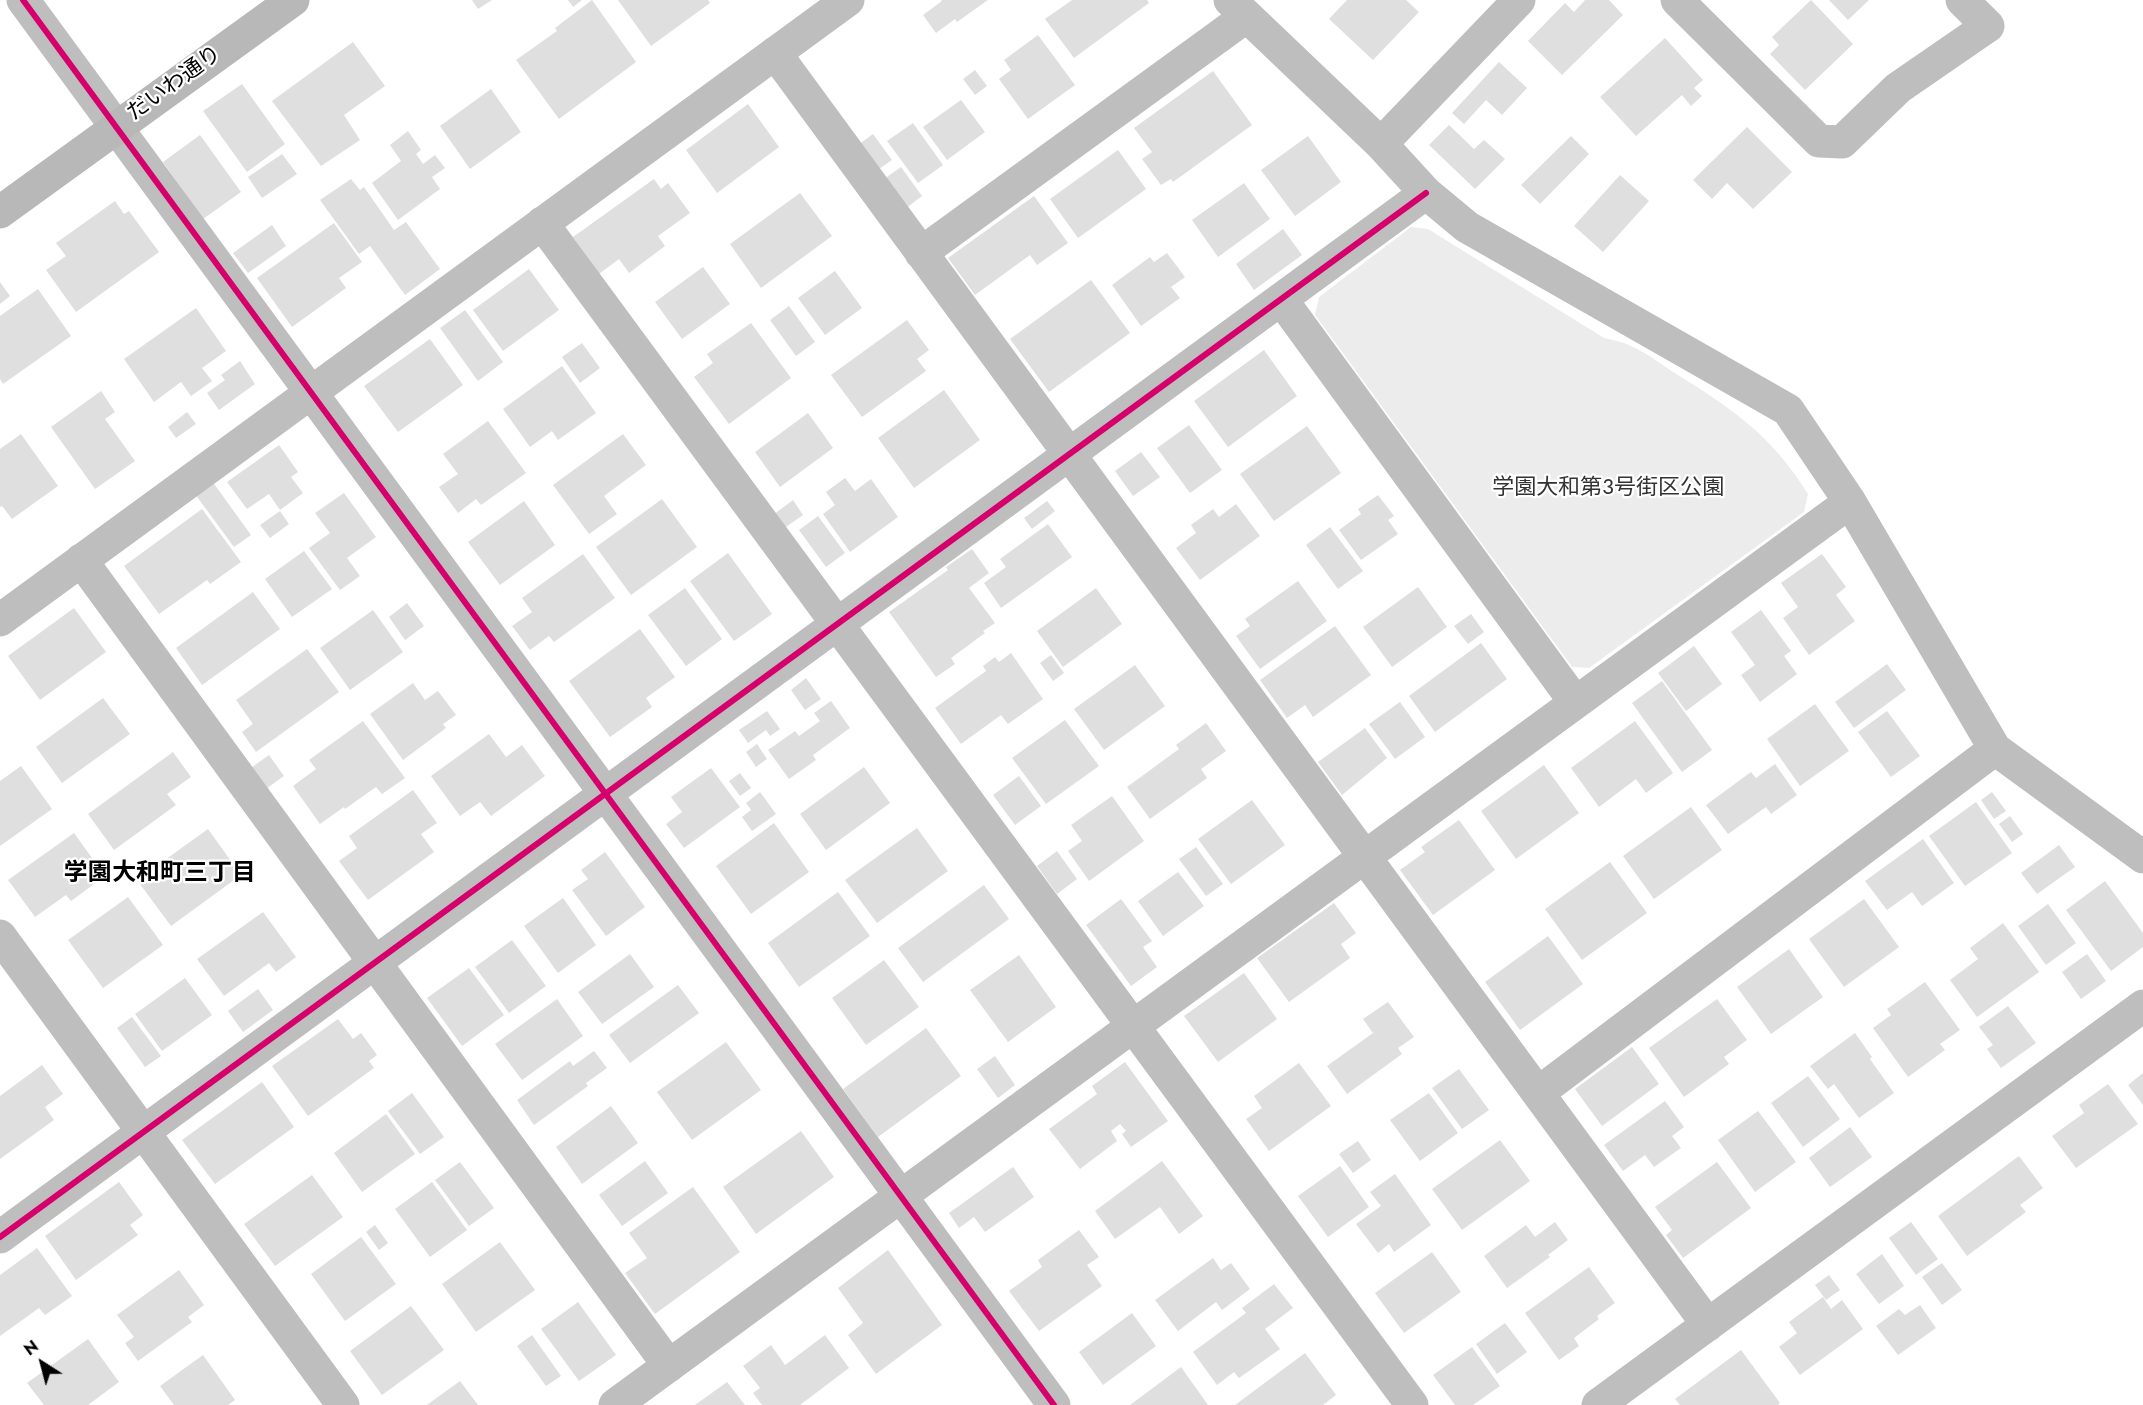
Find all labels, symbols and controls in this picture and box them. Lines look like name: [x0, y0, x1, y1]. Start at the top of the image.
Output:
street label: だいわ通り: [123, 41, 227, 127]
park label: 学園大和第3号街区公園: [1492, 476, 1724, 502]
district label: 学園大和町三丁目: [64, 860, 256, 888]
north arrow: [12, 1333, 72, 1393]
text: N: [19, 1335, 43, 1361]

